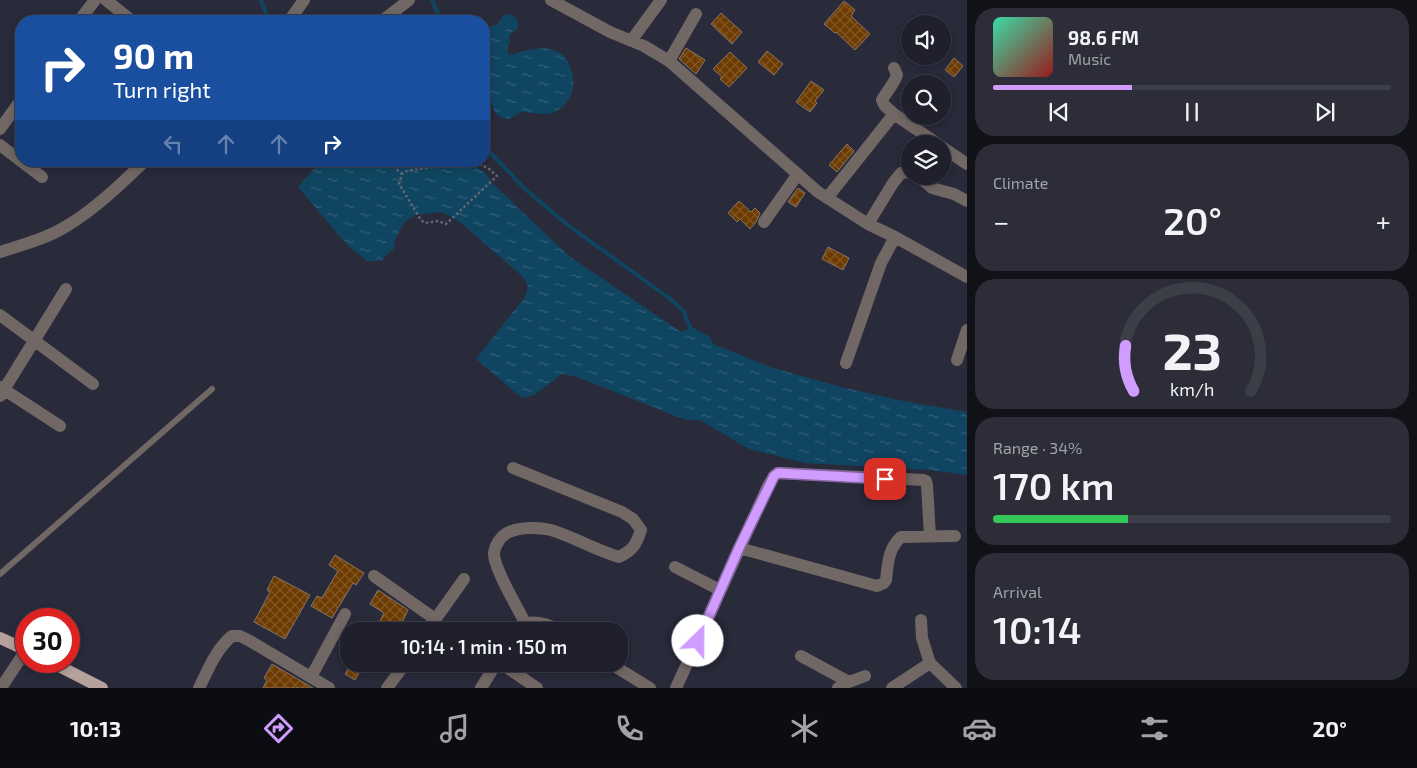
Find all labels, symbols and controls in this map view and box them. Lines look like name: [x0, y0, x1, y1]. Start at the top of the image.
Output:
map controls: [901, 15, 951, 185]
button: sound: [901, 15, 951, 65]
text: 98.6 FM: [1068, 26, 1139, 49]
text: 90 m: [113, 34, 194, 76]
icon: right: [30, 35, 95, 100]
text: Music: [1068, 49, 1111, 68]
button: search: [901, 75, 951, 125]
text: Turn right: [113, 76, 211, 102]
icon: previous: [1045, 98, 1073, 126]
icon: pause: [1178, 98, 1206, 126]
icon: next: [1311, 98, 1339, 126]
icon: left: [159, 130, 187, 158]
icon: ahead: [212, 130, 240, 158]
icon: ahead: [265, 130, 293, 158]
icon: right: [318, 130, 346, 158]
button: layers: [901, 135, 951, 185]
text: Climate: [993, 173, 1048, 192]
text: 20°: [1163, 197, 1222, 243]
text: −: [993, 204, 1009, 238]
text: +: [1376, 204, 1391, 238]
text: 23: [1162, 318, 1222, 380]
text: km/h: [1170, 378, 1214, 400]
text: Range · 34%: [993, 438, 1082, 457]
pin: [864, 458, 906, 500]
text: 170 km: [993, 462, 1114, 508]
icon: arrive: [871, 465, 899, 493]
text: Arrival: [993, 582, 1042, 601]
text: 10:14: [993, 606, 1082, 652]
speed limit sign: 30: [15, 608, 80, 673]
position arrow: [671, 614, 723, 666]
text: 10:14 · 1 min · 150 m: [401, 635, 567, 658]
icon: directions: [261, 711, 296, 746]
icon: music: [437, 711, 472, 746]
icon: phone: [612, 711, 647, 746]
icon: climate: [787, 711, 822, 746]
icon: car: [962, 711, 997, 746]
icon: filters: [1137, 711, 1172, 746]
text: 10:13: [70, 715, 121, 741]
text: 20°: [1313, 715, 1347, 741]

